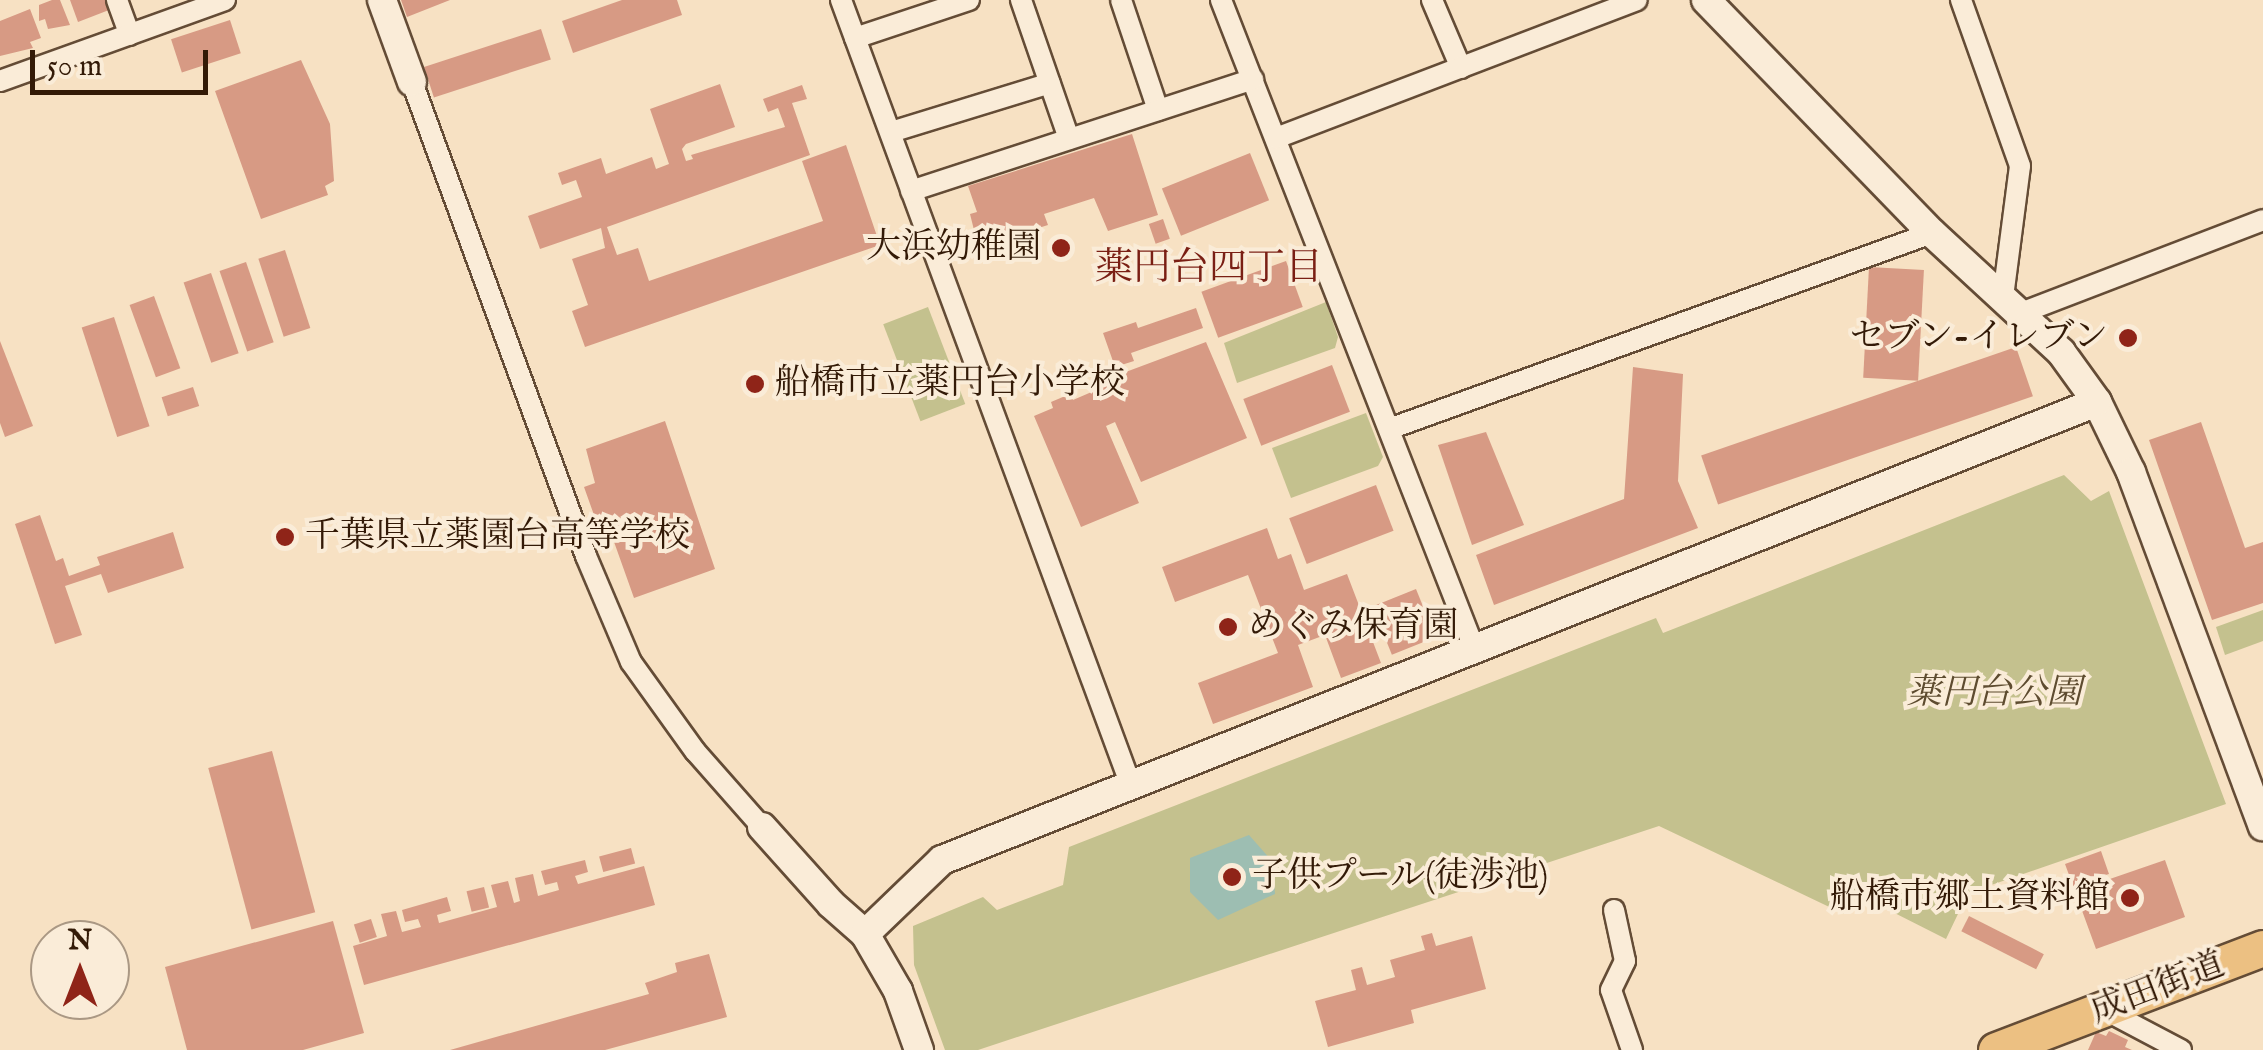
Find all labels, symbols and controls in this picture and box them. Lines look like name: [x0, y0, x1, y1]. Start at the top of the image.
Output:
scale bar: [35, 30, 212, 92]
text: 50 m: [47, 48, 102, 86]
place label: 大浜幼稚園: [866, 227, 1041, 269]
marker: 大浜幼稚園: [1050, 237, 1072, 259]
district label: 薬円台四丁目: [1095, 247, 1323, 293]
place label: セブン-イレブン: [1847, 317, 2108, 359]
marker: セブン-イレブン: [2117, 327, 2139, 349]
place label: 船橋市立薬円台小学校: [775, 363, 1125, 405]
marker: 船橋市立薬円台小学校: [744, 373, 766, 395]
place label: 千葉県立薬園台高等学校: [305, 516, 690, 558]
marker: 千葉県立薬園台高等学校: [274, 526, 296, 548]
place label: めぐみ保育園: [1248, 606, 1458, 648]
marker: めぐみ保育園: [1217, 616, 1239, 638]
park label: 薬円台公園: [1907, 673, 2081, 715]
place label: 子供プール(徒渉池): [1252, 856, 1549, 898]
marker: 子供プール(徒渉池): [1221, 866, 1243, 888]
place label: 船橋市郷土資料館: [1830, 877, 2110, 919]
marker: 船橋市郷土資料館: [2119, 887, 2141, 909]
north arrow: [30, 920, 130, 1020]
text: N: [68, 924, 92, 959]
street label: 成田街道: [2085, 944, 2231, 1034]

